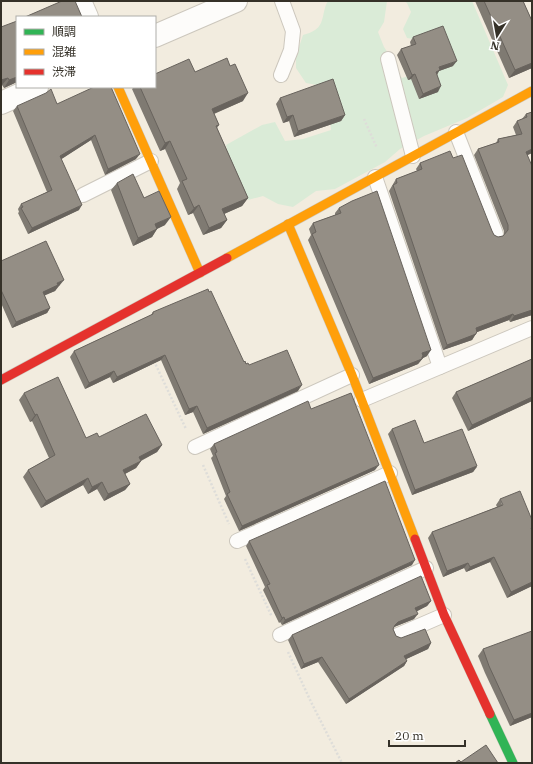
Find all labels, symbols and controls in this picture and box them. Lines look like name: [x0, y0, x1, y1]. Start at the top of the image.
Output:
legend: [16, 16, 156, 88]
north arrow: [477, 16, 517, 56]
text: 順調: [52, 24, 76, 39]
text: N: [489, 38, 501, 54]
text: 混雑: [52, 44, 76, 59]
text: 渋滞: [52, 64, 76, 79]
scale bar: [389, 722, 465, 748]
text: 20 m: [395, 728, 424, 743]

